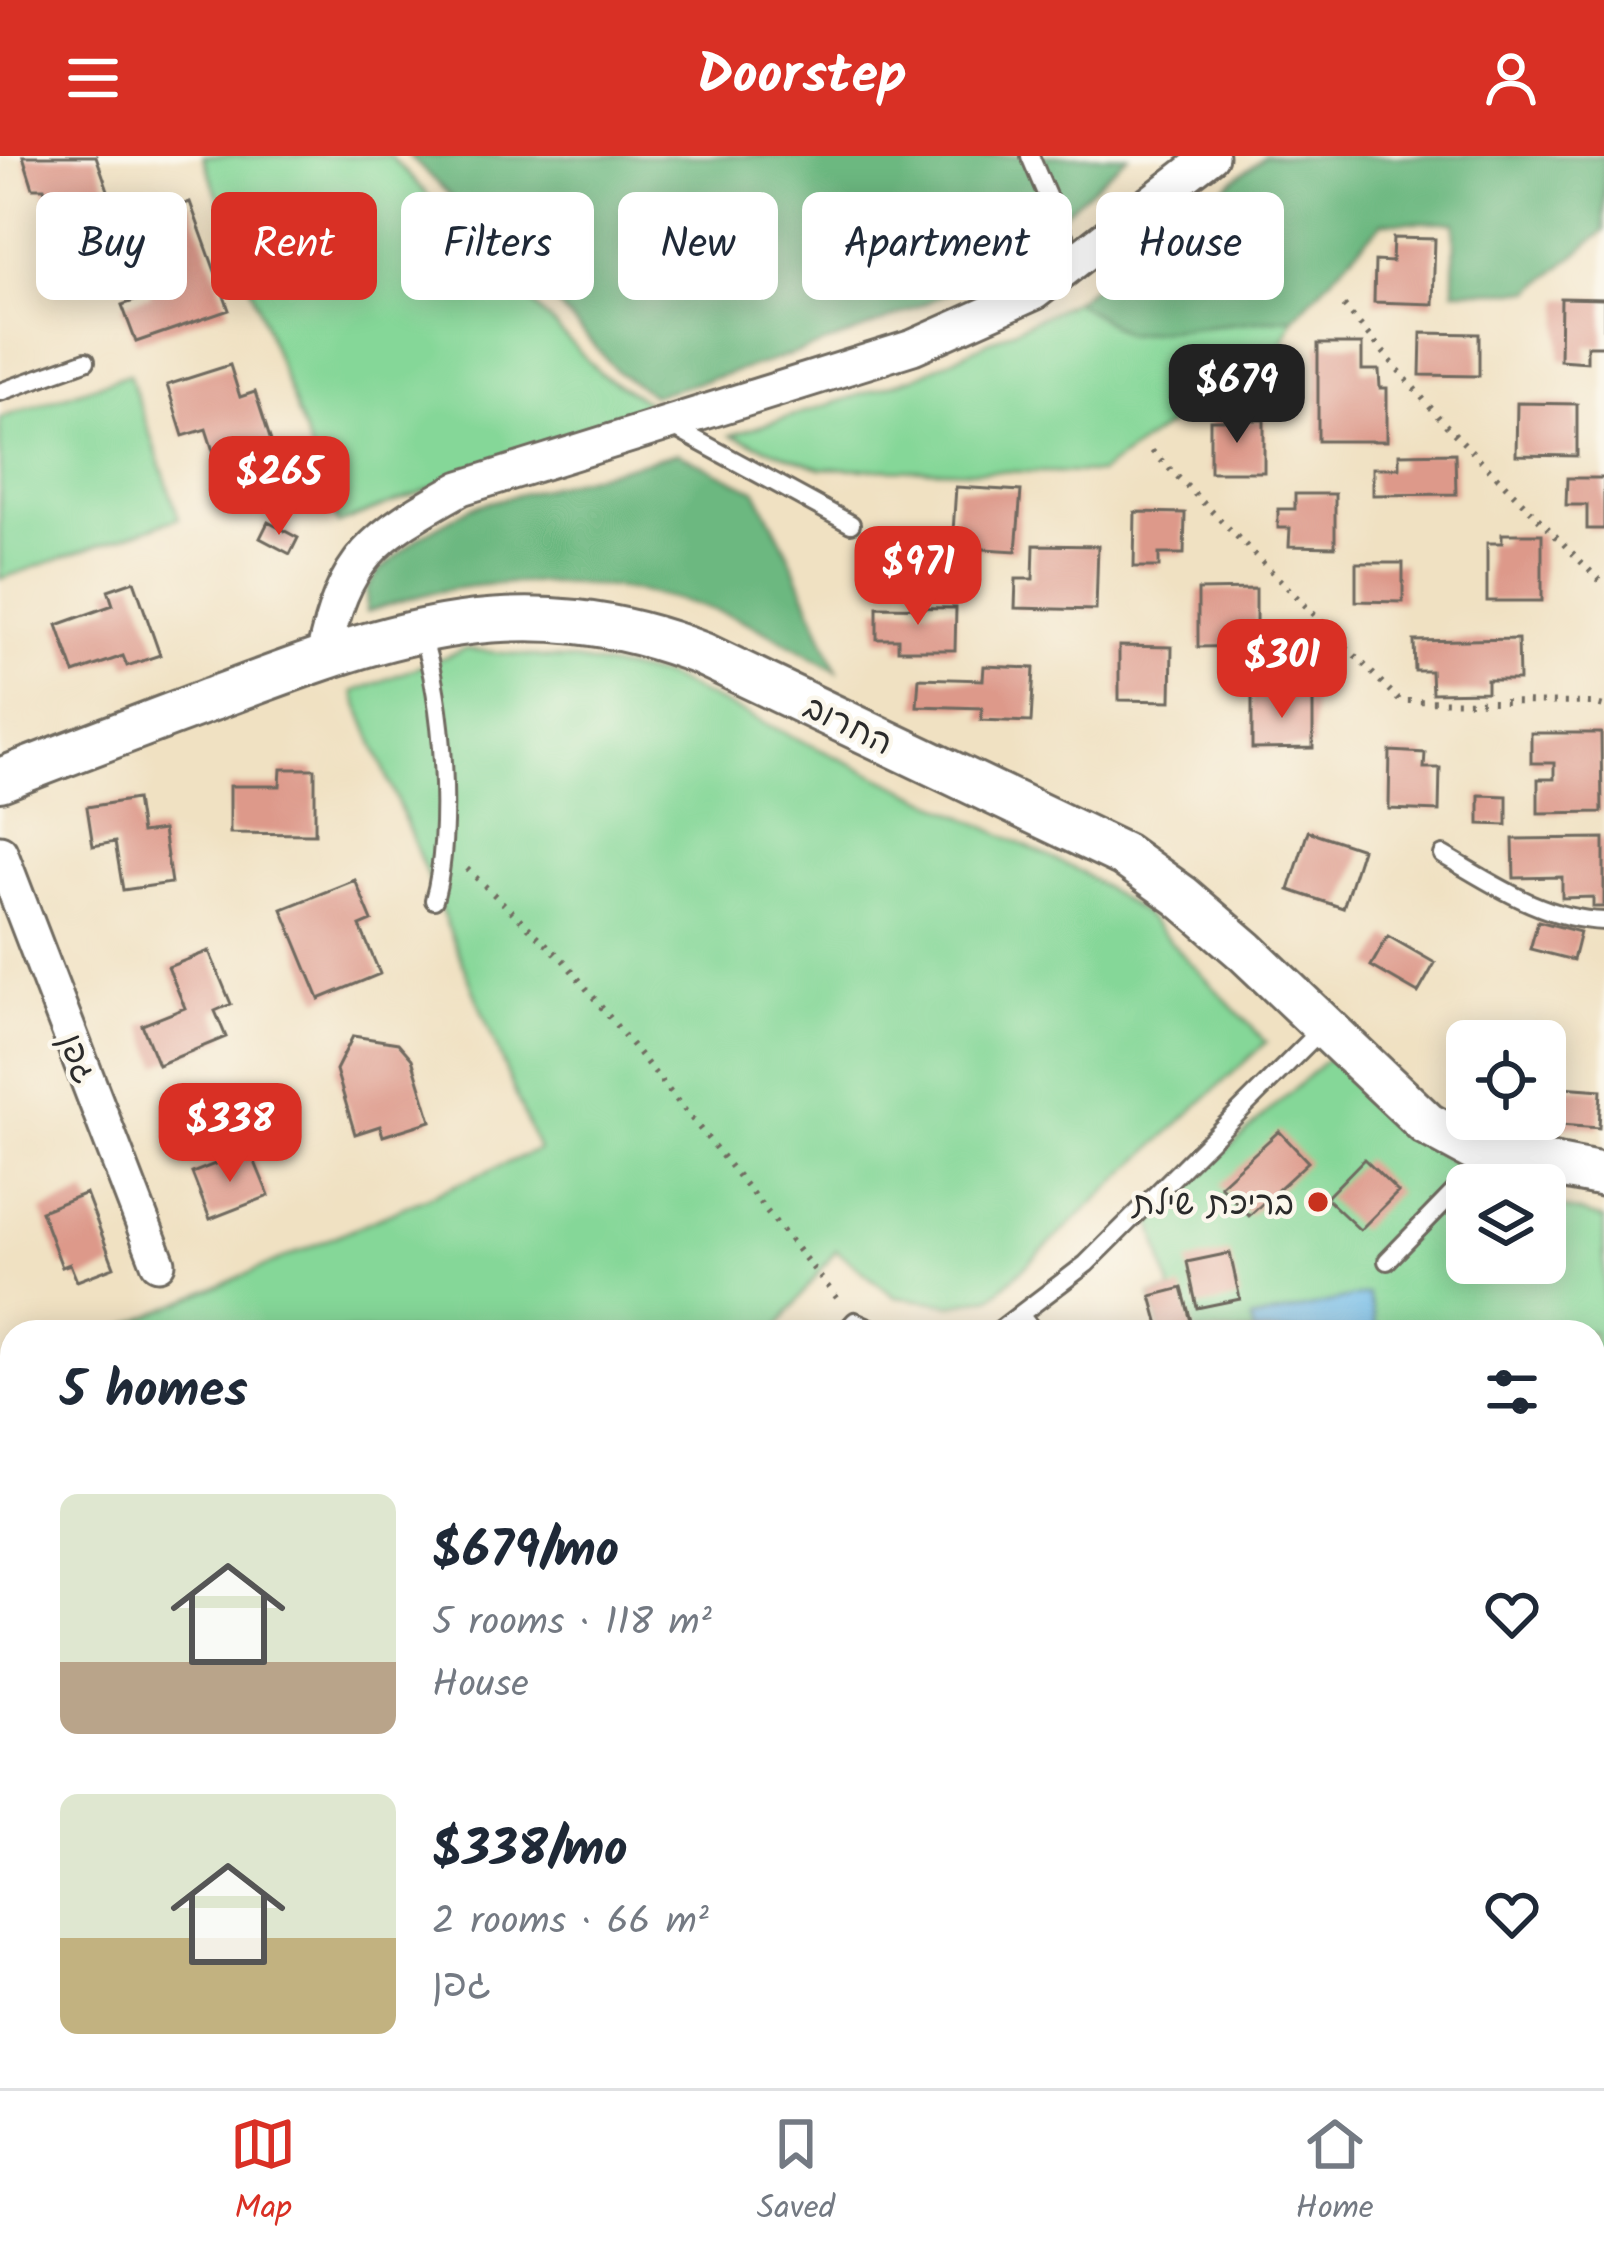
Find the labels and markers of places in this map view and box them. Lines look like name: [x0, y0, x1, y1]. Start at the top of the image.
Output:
pin: $679: [1166, 344, 1308, 446]
pin: $265: [208, 436, 350, 538]
pin: $971: [847, 526, 989, 628]
pin: $301: [1211, 619, 1353, 721]
pin: $338: [159, 1083, 301, 1185]
place label: בריכת שילת: [1130, 1179, 1294, 1232]
marker: בריכת שילת: [1305, 1189, 1331, 1215]

